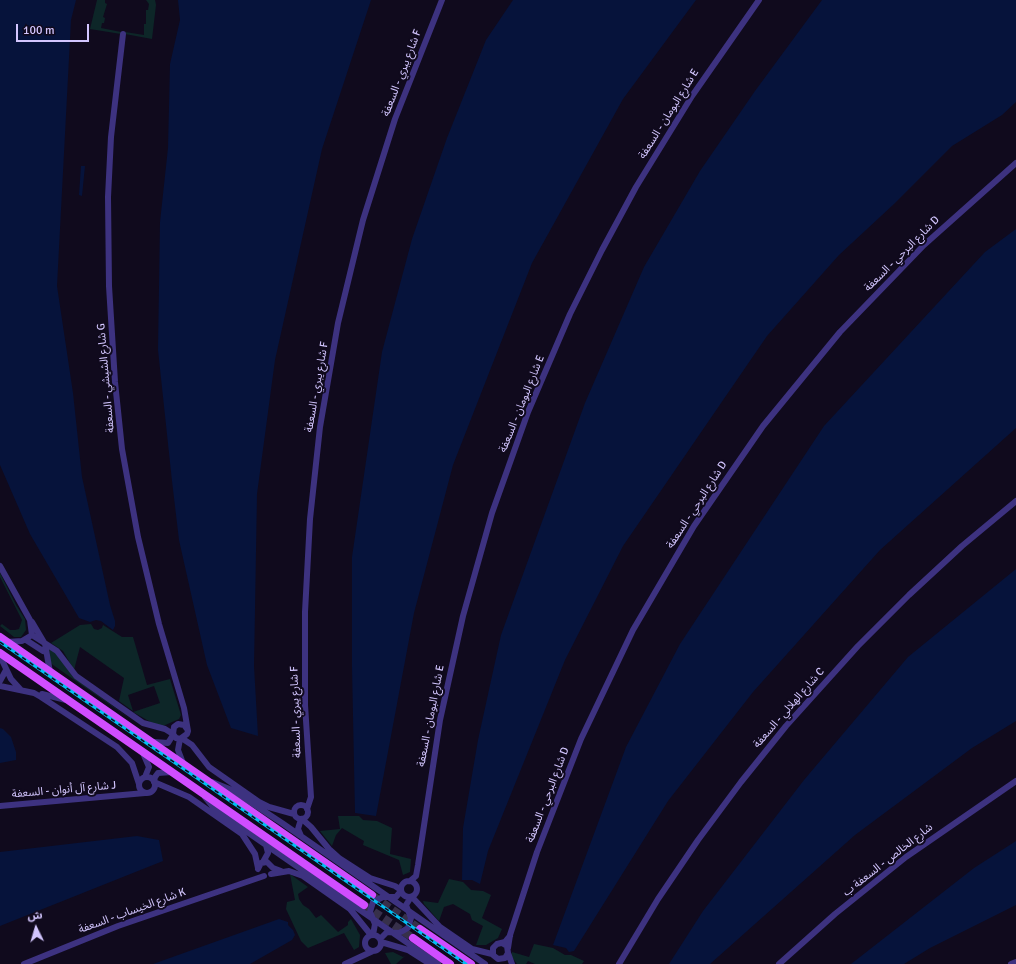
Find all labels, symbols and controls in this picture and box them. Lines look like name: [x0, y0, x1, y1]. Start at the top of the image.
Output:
scale bar: [18, 16, 91, 42]
text: 100 m: [23, 23, 55, 38]
street label: شارع يبري - السعفة F: [379, 28, 425, 118]
street label: شارع البومان - السعفة E: [636, 67, 702, 161]
street label: شارع البرحي - السعفة D: [862, 214, 942, 294]
street label: شارع الشيشي - السعفة G: [95, 323, 117, 433]
street label: شارع يبري - السعفة F: [303, 341, 331, 433]
street label: شارع البومان - السعفة E: [496, 354, 548, 454]
street label: شارع البرحي - السعفة D: [664, 459, 730, 551]
street label: شارع البومان - السعفة E: [415, 664, 447, 768]
street label: شارع الهلالي - السعفة C: [751, 665, 827, 751]
street label: شارع يبري - السعفة F: [288, 666, 304, 758]
street label: شارع البرحي - السعفة D: [524, 745, 572, 845]
street label: شارع آل أنوان - السعفة J: [11, 779, 117, 801]
street label: شارع الخالص - السعفة ب: [840, 821, 936, 899]
street label: شارع الخيساب - السعفة K: [77, 885, 187, 937]
north arrow: [16, 908, 56, 948]
text: ش: [27, 908, 43, 923]

